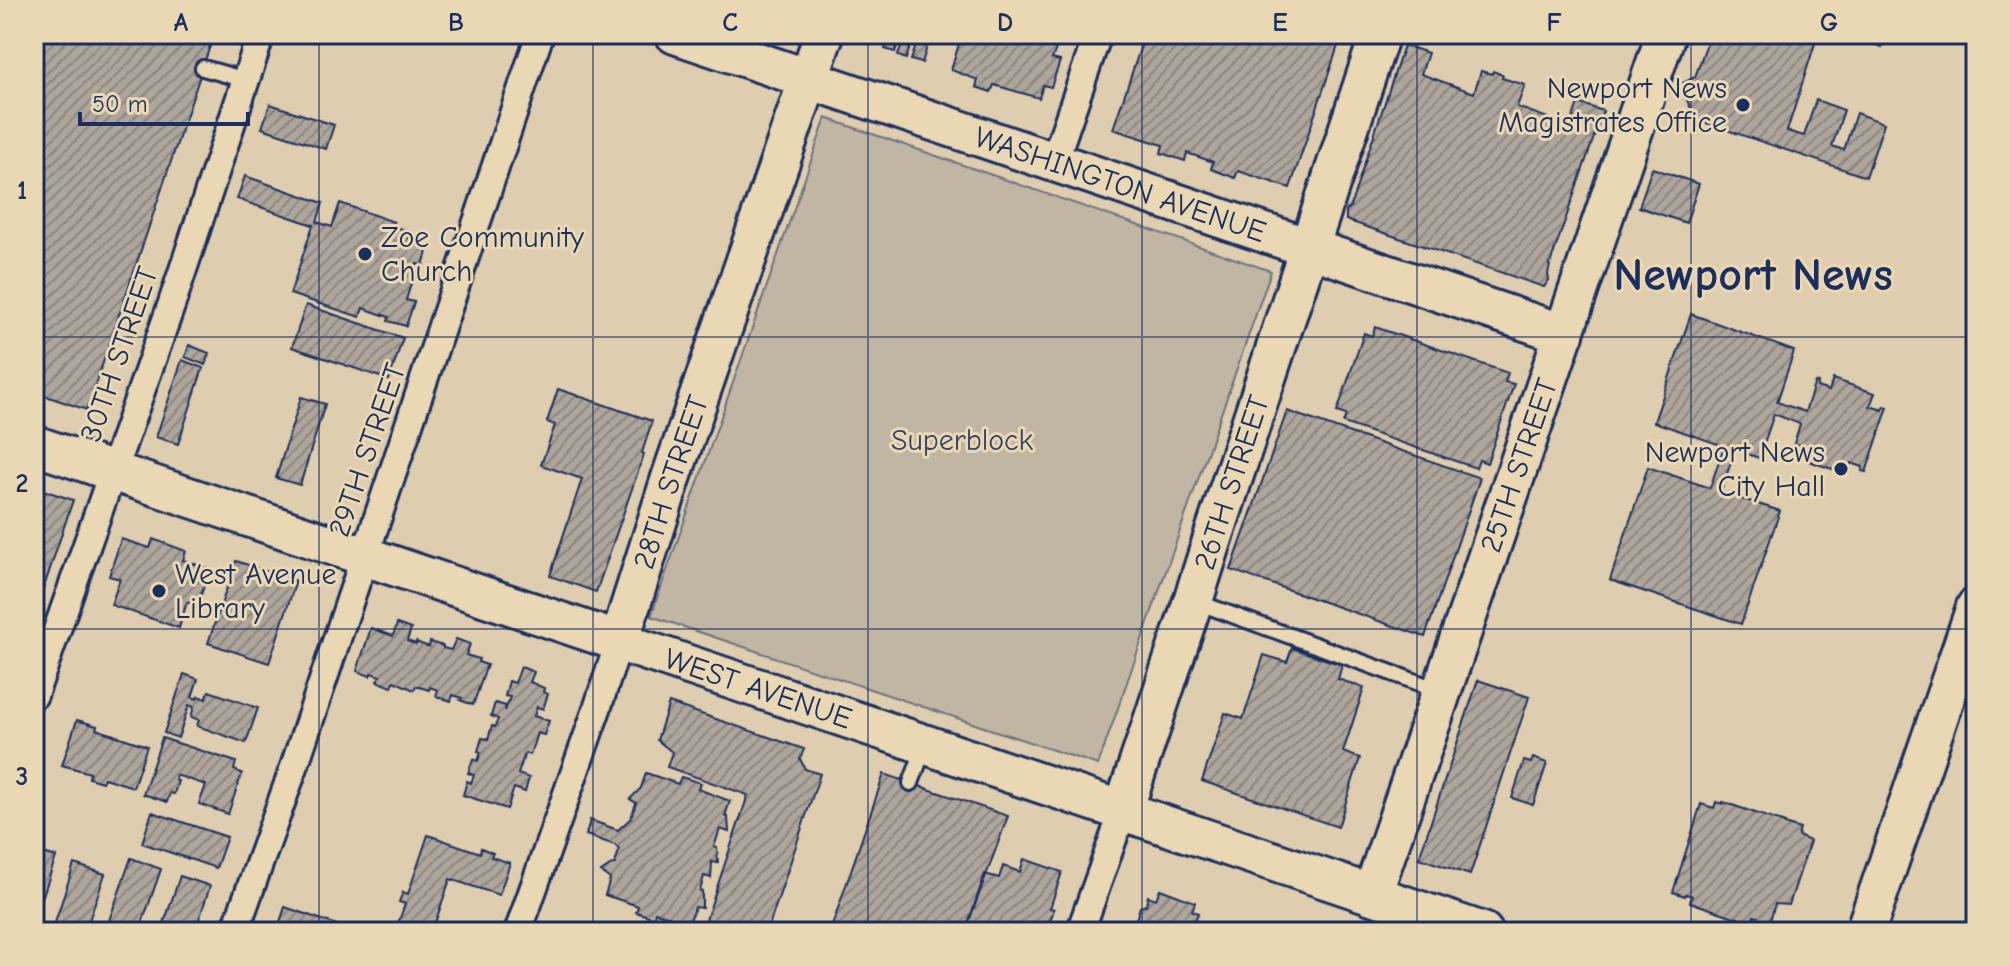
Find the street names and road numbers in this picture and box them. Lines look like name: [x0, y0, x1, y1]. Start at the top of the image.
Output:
street label: WASHINGTON AVENUE: [970, 119, 1270, 250]
street label: 30TH STREET: [73, 262, 166, 446]
street label: 29TH STREET: [321, 359, 414, 541]
street label: 25TH STREET: [1473, 374, 1565, 557]
street label: 28TH STREET: [626, 391, 716, 573]
street label: 26TH STREET: [1187, 391, 1277, 574]
street label: WEST AVENUE: [660, 641, 856, 737]

